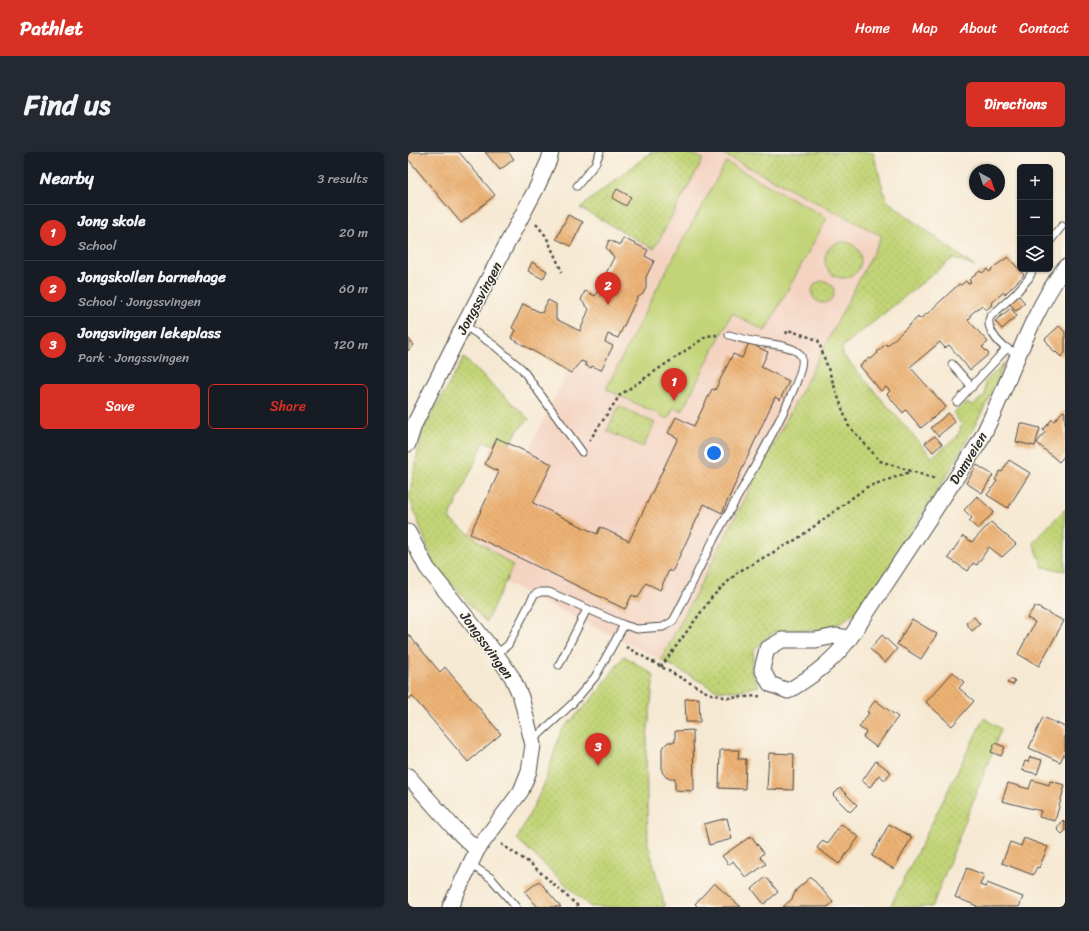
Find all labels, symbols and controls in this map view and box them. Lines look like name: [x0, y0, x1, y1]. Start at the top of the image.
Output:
text: Pathlet: [20, 12, 83, 45]
text: Home: [855, 16, 890, 41]
text: Map: [912, 16, 938, 41]
text: About: [960, 16, 997, 41]
text: Contact: [1019, 16, 1069, 41]
text: Find us: [24, 80, 111, 129]
button: Directions: [966, 82, 1065, 127]
text: Nearby: [40, 163, 94, 193]
north arrow: [969, 164, 1005, 200]
map controls: [1017, 164, 1053, 272]
button: +: [1017, 164, 1053, 200]
text: 3 results: [317, 167, 368, 190]
button: −: [1017, 200, 1053, 236]
text: Jong skole: [78, 208, 145, 234]
text: 1: [50, 221, 56, 244]
text: 20 m: [339, 221, 368, 244]
text: School: [78, 234, 116, 257]
button: layers: [1017, 236, 1053, 272]
street label: Jongssvingen: [449, 257, 509, 340]
text: Jongskollen barnehage: [78, 264, 226, 290]
pin: 2: [595, 272, 621, 305]
text: 2: [49, 277, 57, 300]
text: 60 m: [339, 277, 368, 300]
text: School · Jongssvingen: [78, 290, 201, 313]
text: Jongsvingen lekeplass: [78, 320, 221, 346]
text: 3: [49, 333, 57, 356]
text: 120 m: [333, 333, 368, 356]
text: Park · Jongssvingen: [78, 346, 189, 369]
pin: 1: [661, 368, 687, 401]
button: Save: [40, 384, 200, 429]
button: Share: [208, 384, 368, 429]
street label: Damveien: [942, 426, 995, 490]
your location: [704, 443, 724, 463]
street label: Jongssvingen: [452, 605, 520, 685]
pin: 3: [585, 733, 611, 766]

